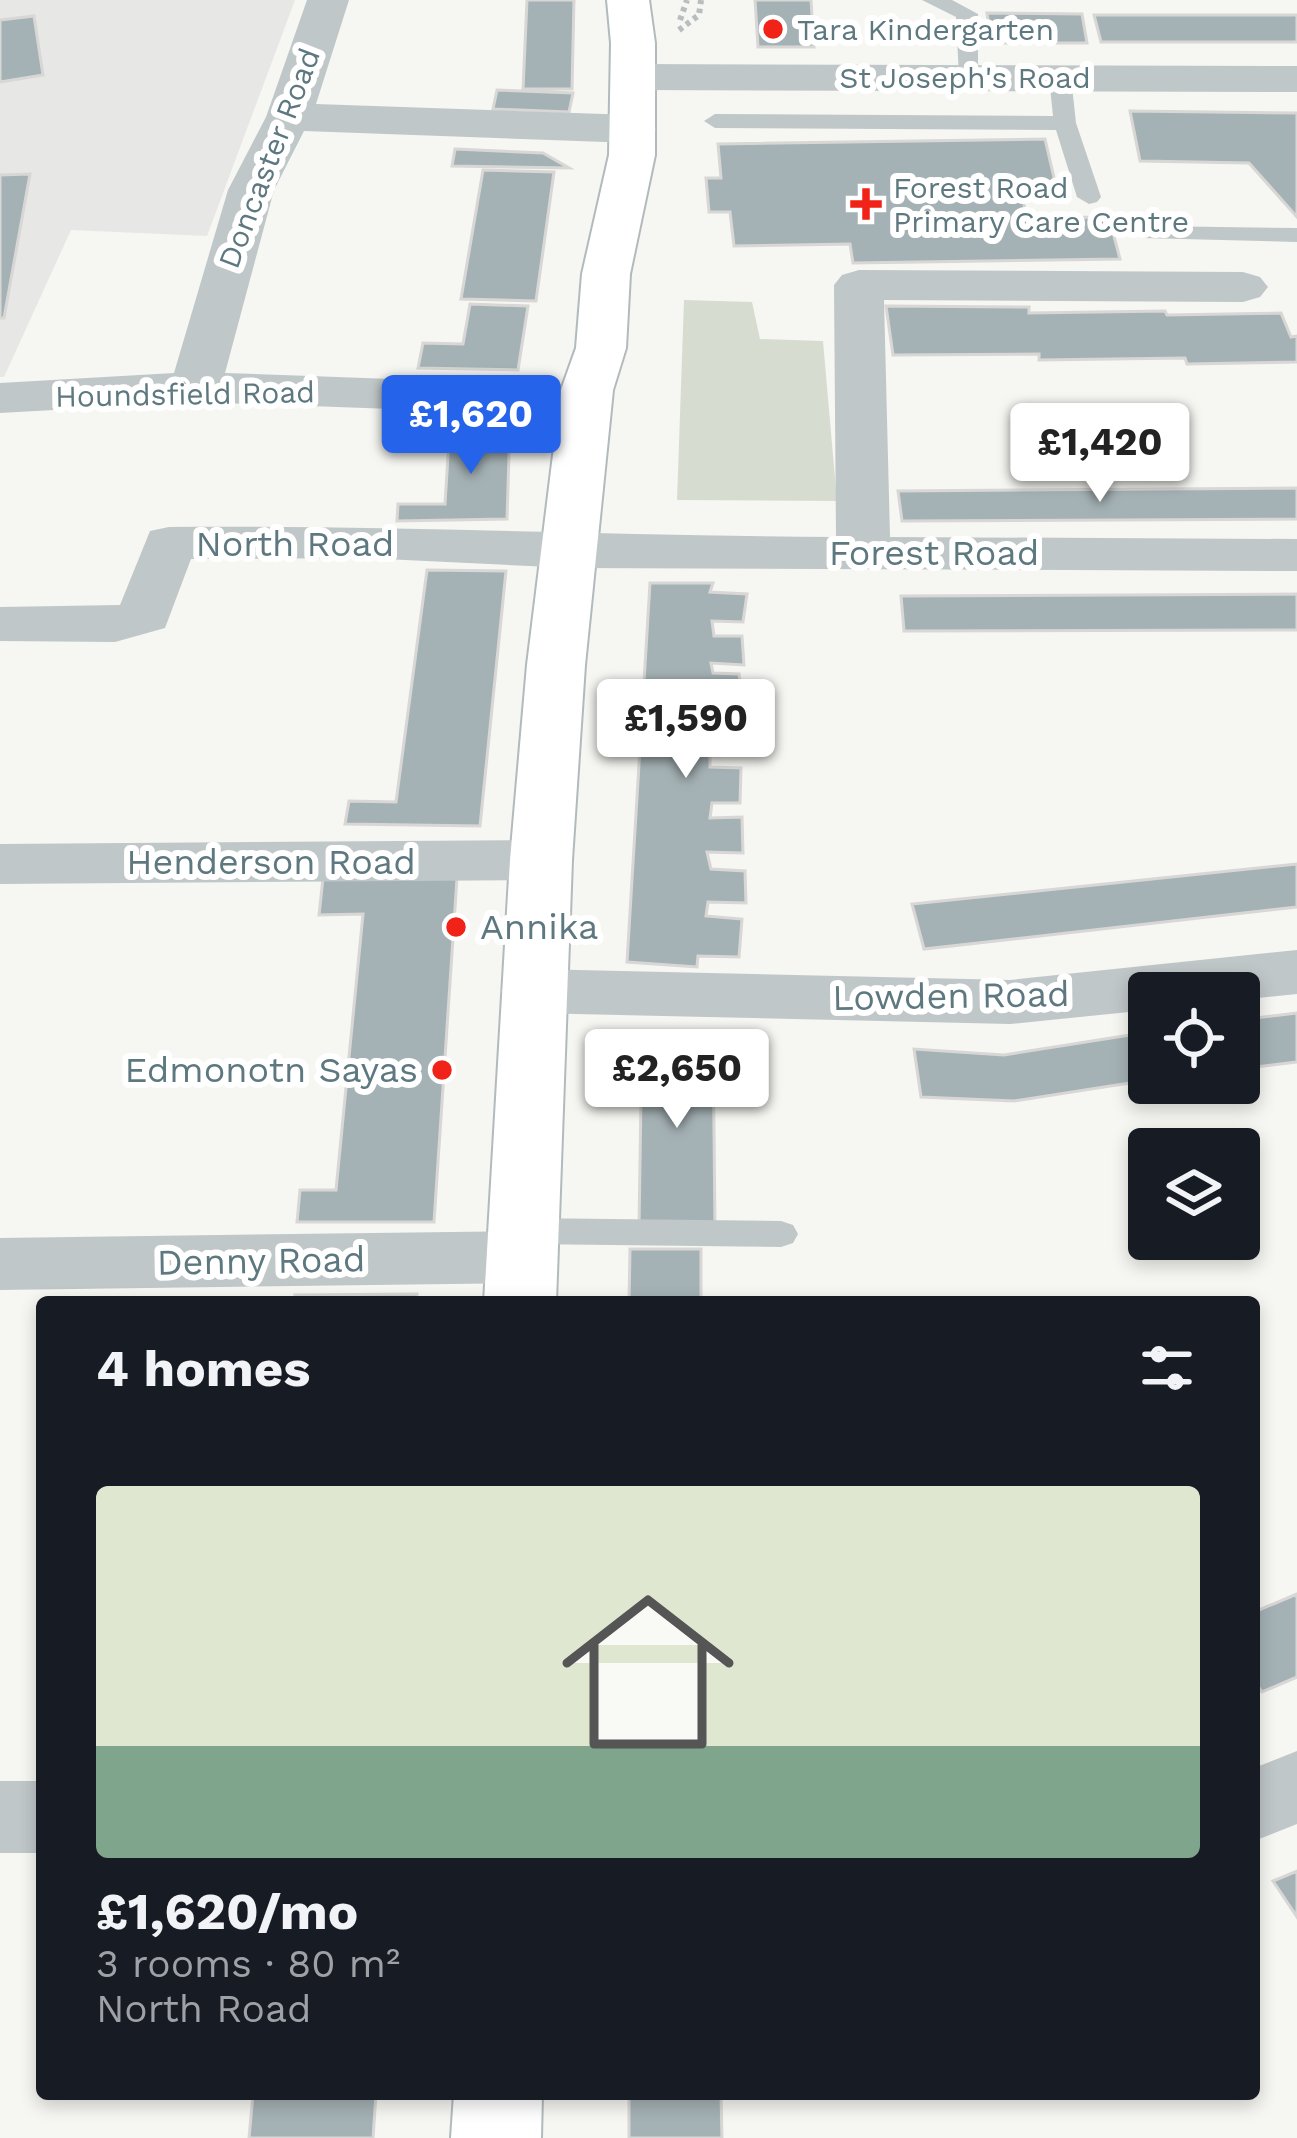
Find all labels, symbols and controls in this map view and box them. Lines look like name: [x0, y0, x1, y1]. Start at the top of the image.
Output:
place label: Tara Kindergarten: [797, 12, 1054, 47]
marker: Tara Kindergarten: [760, 16, 786, 42]
street label: Doncaster Road: [211, 43, 327, 273]
street label: St Joseph's Road: [839, 60, 1091, 95]
place label: Forest Road Primary Care Centre: [893, 170, 1189, 239]
marker: Forest Road Primary Care Centre: [850, 188, 882, 220]
street label: Houndsfield Road: [55, 374, 315, 414]
pin: £1,620: [373, 375, 569, 477]
text: £1,620: [409, 391, 533, 436]
pin: £1,420: [1002, 403, 1198, 505]
text: £1,420: [1037, 419, 1163, 464]
street label: North Road: [196, 523, 394, 565]
street label: Forest Road: [829, 532, 1039, 574]
pin: £1,590: [588, 679, 784, 781]
text: £1,590: [624, 695, 748, 740]
street label: Henderson Road: [126, 841, 416, 883]
place label: Annika: [480, 906, 598, 948]
marker: Annika: [443, 914, 469, 940]
map controls: [1128, 972, 1260, 1260]
button: locate: [1128, 972, 1260, 1104]
street label: Lowden Road: [832, 973, 1070, 1019]
pin: £2,650: [579, 1029, 775, 1131]
text: £2,650: [612, 1045, 742, 1090]
place label: Edmonotn Sayas: [125, 1049, 418, 1091]
marker: Edmonotn Sayas: [429, 1057, 455, 1083]
button: layers: [1128, 1128, 1260, 1260]
street label: Denny Road: [156, 1238, 366, 1284]
icon: filters: [1134, 1335, 1200, 1401]
text: 4 homes: [96, 1339, 310, 1398]
icon: home: [540, 1564, 756, 1780]
text: £1,620/mo: [96, 1882, 358, 1941]
text: 3 rooms · 80 m²: [96, 1941, 400, 1986]
text: North Road: [96, 1986, 311, 2031]

